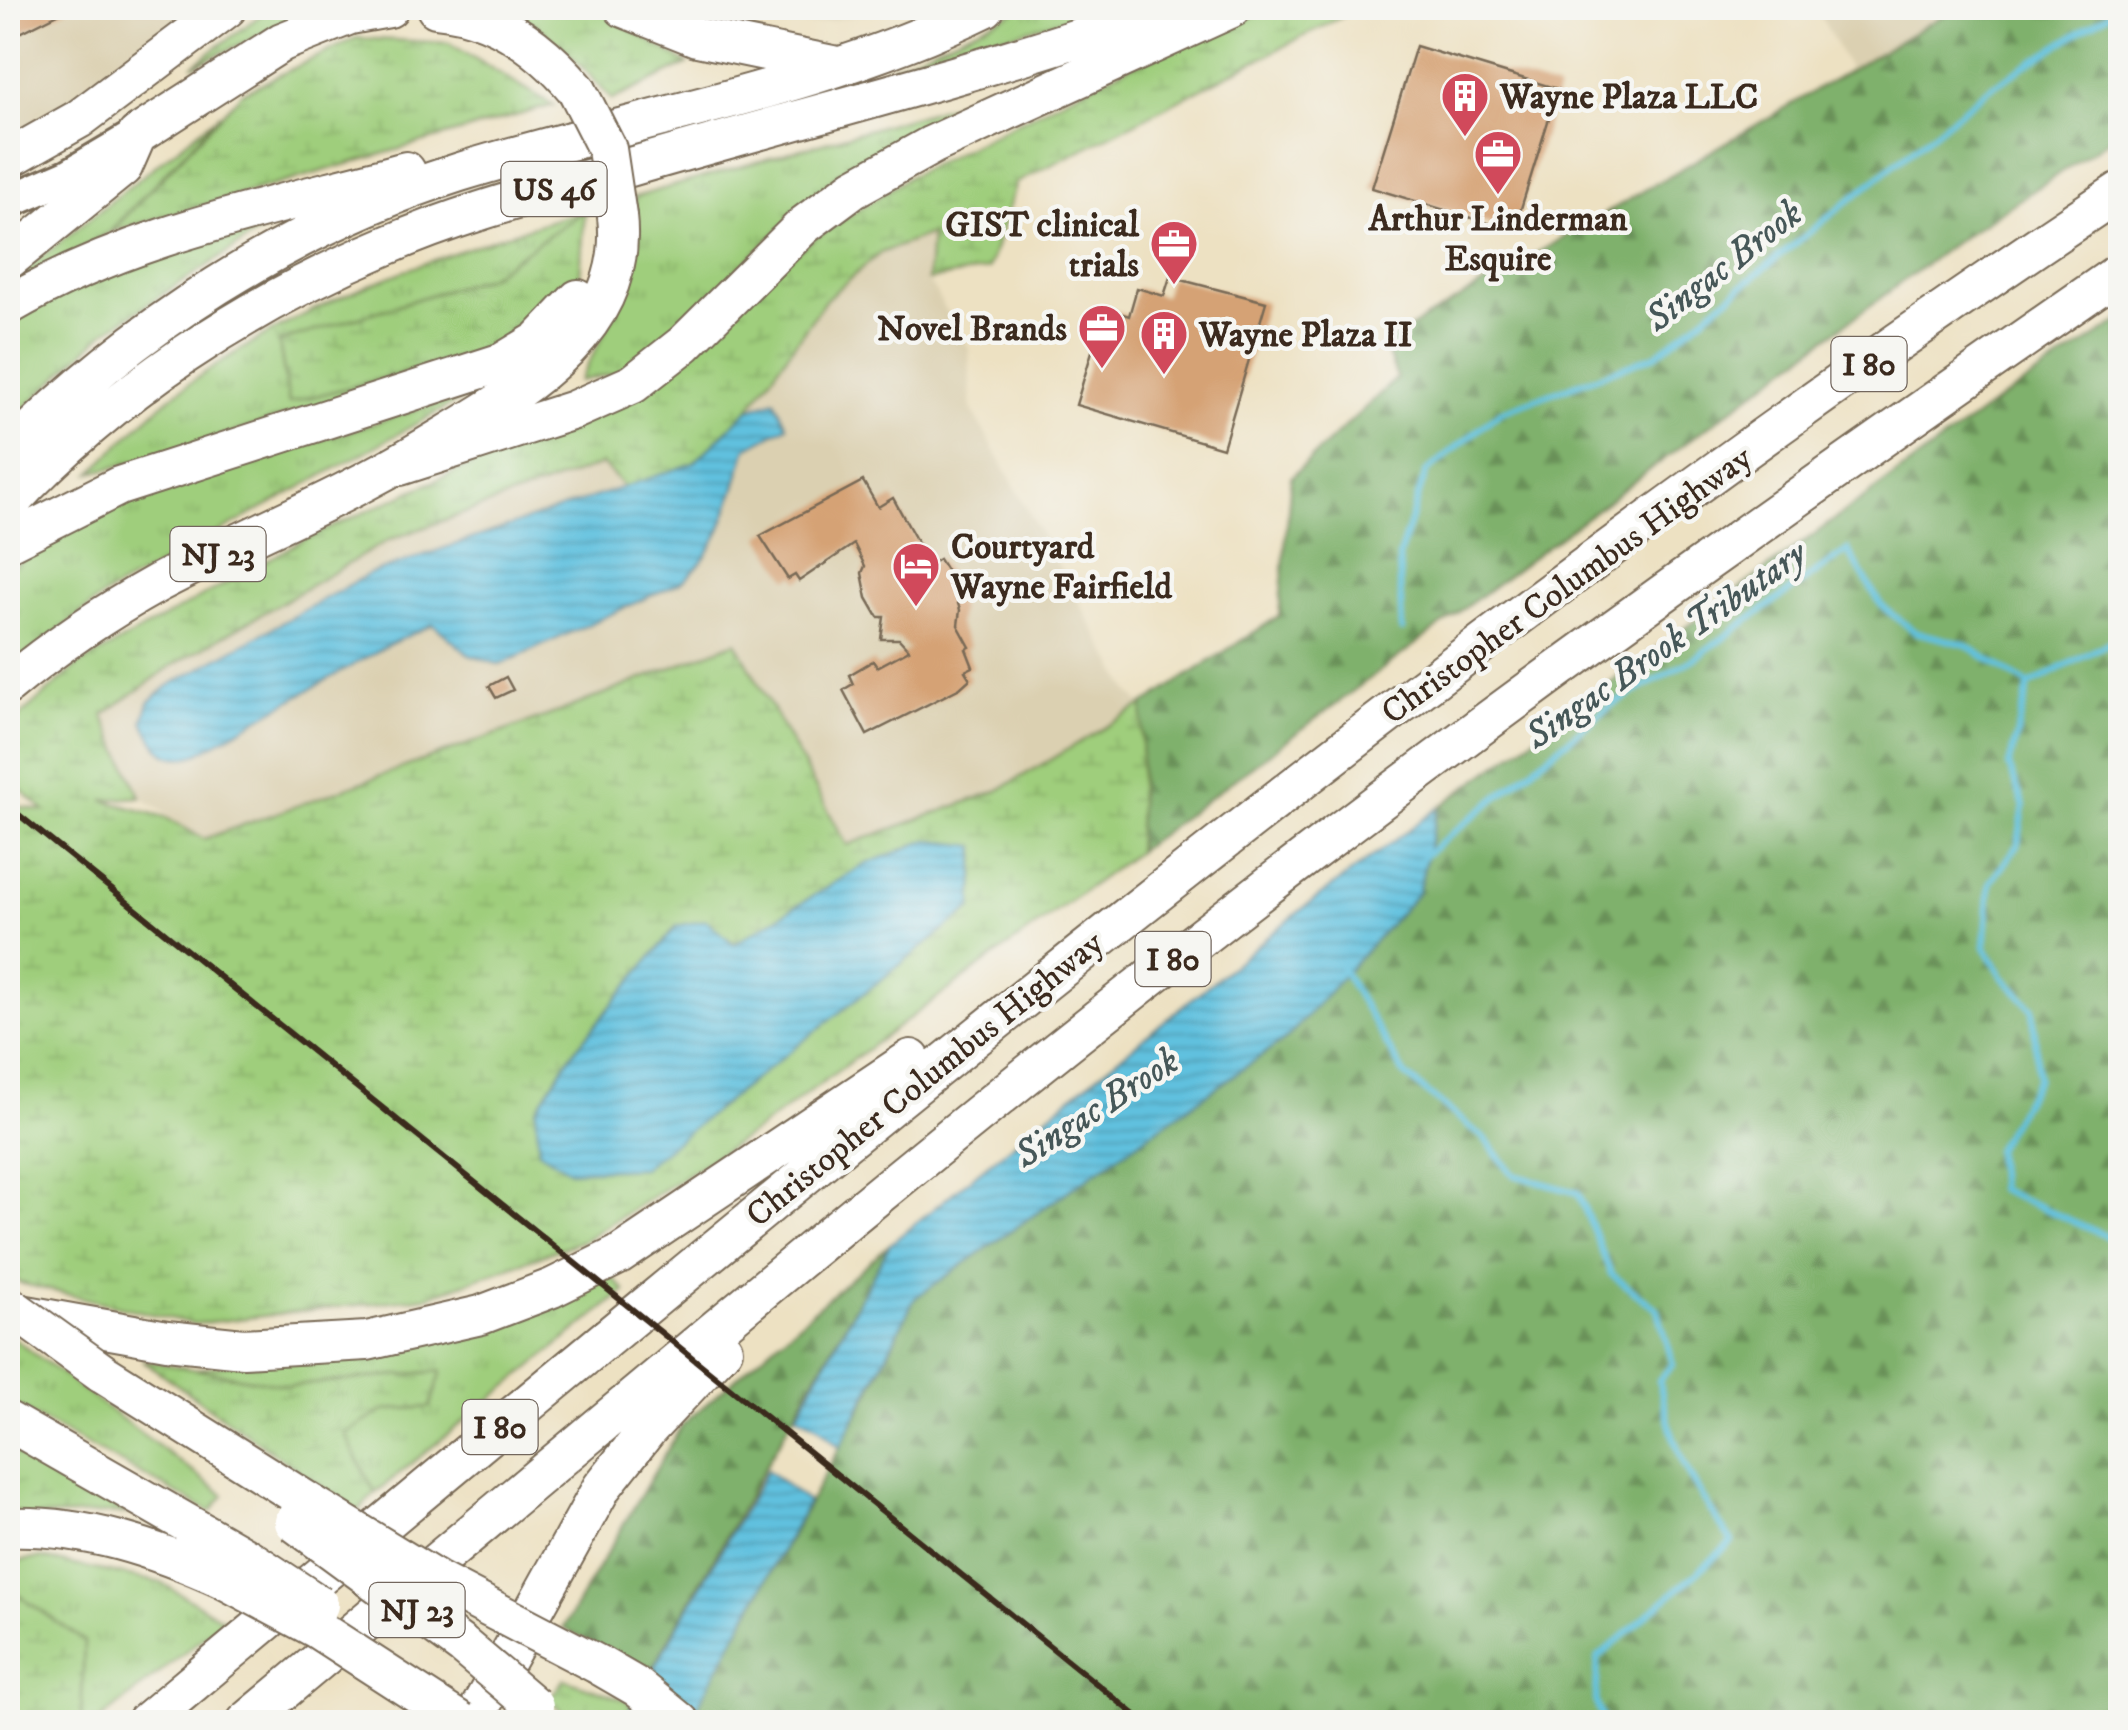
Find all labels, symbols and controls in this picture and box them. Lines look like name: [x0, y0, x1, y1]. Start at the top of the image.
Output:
building icon: Wayne Plaza LLC: [1439, 70, 1491, 138]
place label: Wayne Plaza LLC: [1499, 76, 1758, 120]
office icon: Arthur Linderman Esquire: [1472, 128, 1524, 196]
road number: US 46: [502, 162, 606, 216]
water label: Singac Brook: [1635, 190, 1813, 344]
place label: Arthur Linderman Esquire: [1368, 198, 1628, 282]
place label: GIST clinical trials: [945, 204, 1139, 288]
office icon: GIST clinical trials: [1148, 218, 1200, 286]
office icon: Novel Brands: [1076, 302, 1128, 370]
place label: Novel Brands: [877, 308, 1067, 352]
building icon: Wayne Plaza II: [1138, 308, 1190, 376]
place label: Wayne Plaza II: [1198, 314, 1412, 358]
road number: I 80: [1832, 337, 1906, 391]
street label: Christopher Columbus Highway: [1373, 436, 1761, 735]
place label: Courtyard Wayne Fairfield: [950, 526, 1172, 610]
road number: NJ 23: [170, 527, 266, 581]
water label: Singac Brook Tributary: [1515, 529, 1818, 761]
hotel icon: Courtyard Wayne Fairfield: [890, 540, 942, 608]
street label: Christopher Columbus Highway: [737, 921, 1113, 1237]
road number: I 80: [1136, 932, 1210, 986]
water label: Singac Brook: [1005, 1038, 1188, 1180]
road number: I 80: [462, 1400, 538, 1454]
road number: NJ 23: [370, 1583, 464, 1637]

